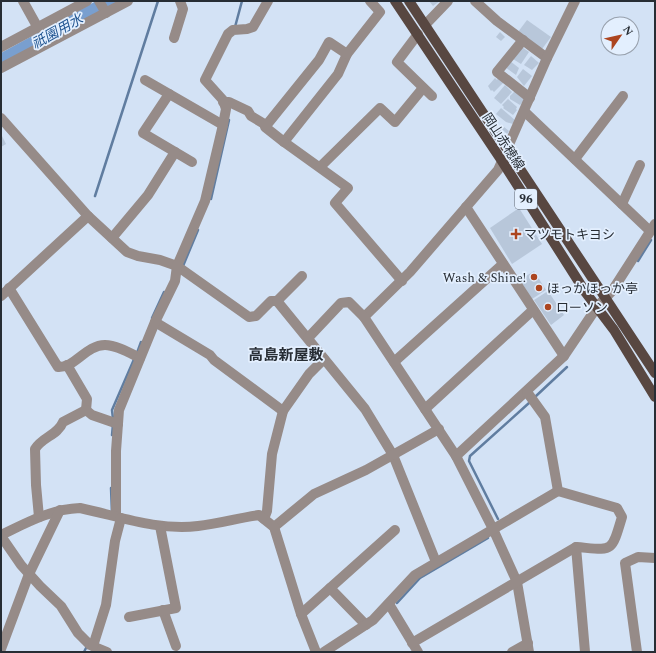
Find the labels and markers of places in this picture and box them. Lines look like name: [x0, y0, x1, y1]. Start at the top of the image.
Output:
place label: マツモトキヨシ: [524, 225, 615, 245]
marker: マツモトキヨシ: [511, 229, 521, 239]
place label: Wash & Shine!: [443, 268, 526, 288]
marker: Wash & Shine!: [529, 272, 539, 282]
place label: ほっかほっか亭: [547, 279, 638, 299]
marker: ほっかほっか亭: [534, 283, 544, 293]
place label: ローソン: [556, 298, 608, 318]
marker: ローソン: [543, 302, 553, 312]

